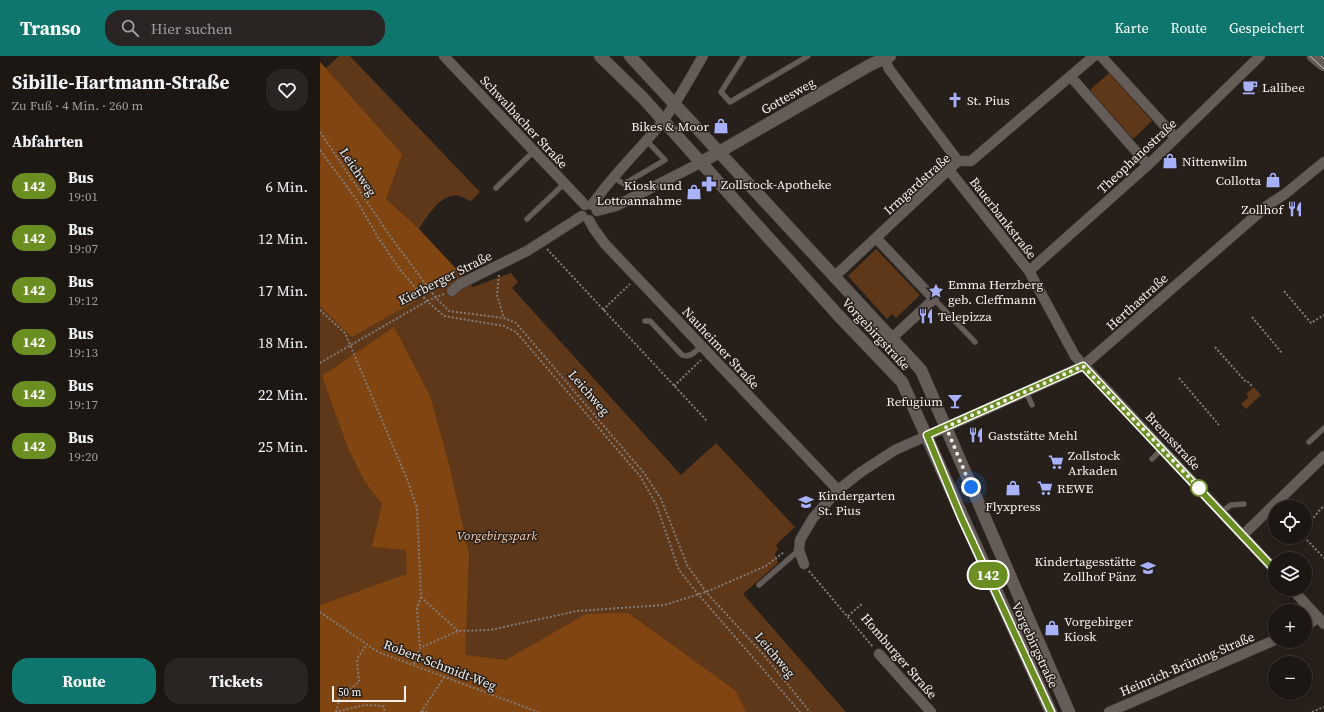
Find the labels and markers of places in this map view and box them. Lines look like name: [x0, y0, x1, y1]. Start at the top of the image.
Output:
cafe icon: Lalibee: [1241, 78, 1259, 96]
place label: Lalibee: [1262, 79, 1305, 96]
church icon: St. Pius: [946, 91, 964, 109]
place label: St. Pius: [967, 92, 1010, 109]
shop icon: Bikes & Moor: [712, 117, 730, 135]
place label: Bikes & Moor: [631, 118, 709, 135]
shop icon: Nittenwilm: [1161, 152, 1179, 170]
place label: Nittenwilm: [1182, 153, 1248, 170]
shop icon: Collotta: [1264, 171, 1282, 189]
place label: Collotta: [1216, 172, 1261, 189]
pharmacy icon: Zollstock-Apotheke: [700, 175, 718, 193]
place label: Zollstock-Apotheke: [721, 176, 832, 193]
place label: Kiosk und Lottoannahme: [596, 177, 683, 209]
shop icon: Kiosk und Lottoannahme: [685, 183, 703, 201]
restaurant icon: Zollhof: [1286, 200, 1304, 218]
place label: Zollhof: [1242, 201, 1284, 218]
place label: Emma Herzberg geb. Cleffmann: [948, 276, 1043, 308]
place icon: Emma Herzberg geb. Cleffmann: [927, 282, 945, 300]
restaurant icon: Telepizza: [917, 307, 935, 325]
place label: Telepizza: [938, 308, 992, 325]
bar icon: Refugium: [946, 392, 964, 410]
place label: Refugium: [886, 393, 943, 410]
restaurant icon: Gaststätte Mehl: [967, 426, 985, 444]
place label: Gaststätte Mehl: [988, 427, 1078, 444]
place label: Zollstock Arkaden: [1068, 447, 1121, 479]
supermarket icon: Zollstock Arkaden: [1047, 453, 1065, 471]
shop icon: Flyxpress: [1004, 479, 1022, 497]
supermarket icon: REWE: [1036, 479, 1054, 497]
unlabelled marker: [1190, 479, 1208, 497]
place label: REWE: [1057, 480, 1094, 497]
place label: Kindergarten St. Pius: [818, 487, 895, 519]
school or university icon: Kindergarten St. Pius: [797, 493, 815, 511]
place label: Flyxpress: [985, 498, 1041, 515]
place label: Kindertagesstätte Zollhof Pänz: [1035, 553, 1136, 585]
school or university icon: Kindertagesstätte Zollhof Pänz: [1139, 559, 1157, 577]
place label: Vorgebirger Kiosk: [1064, 613, 1133, 645]
shop icon: Vorgebirger Kiosk: [1043, 619, 1061, 637]

